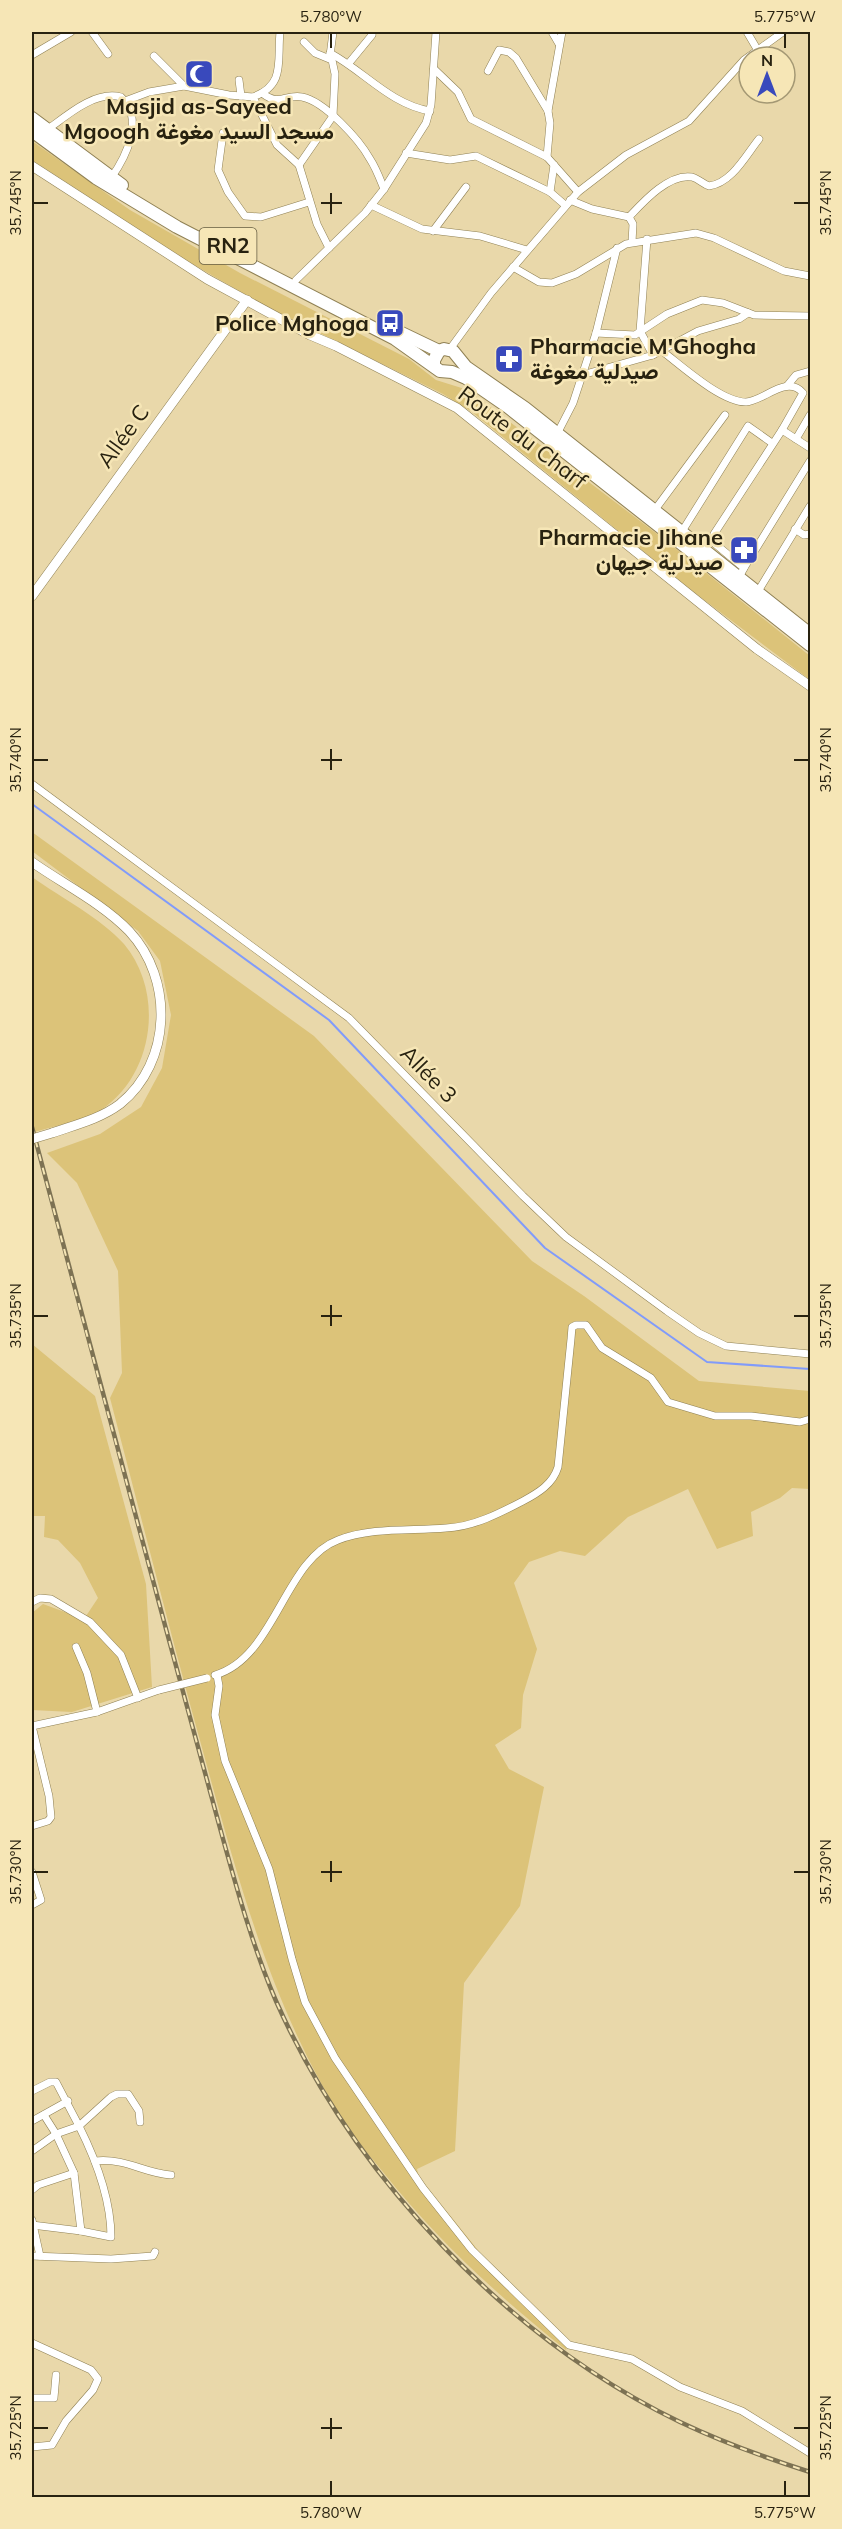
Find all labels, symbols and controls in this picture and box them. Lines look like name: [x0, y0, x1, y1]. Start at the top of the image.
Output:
text: 5.780°W: [300, 7, 362, 26]
text: 5.775°W: [754, 7, 816, 26]
north arrow: [737, 45, 797, 105]
text: N: [761, 50, 773, 70]
mosque icon: Masjid as-Sayeed Mgoogh مسجد السيد مغوغة: [183, 58, 215, 90]
place label: Masjid as-Sayeed Mgoogh مسجد السيد مغوغة: [64, 92, 334, 145]
text: 35.745°N: [6, 170, 25, 236]
text: 35.745°N: [816, 170, 835, 236]
road number: RN2: [200, 228, 256, 264]
bus stop icon: Police Mghoga: [374, 307, 406, 339]
place label: Police Mghoga: [215, 309, 369, 337]
place label: Pharmacie M'Ghogha صيدلية مغوغة: [530, 332, 756, 385]
pharmacy icon: Pharmacie M'Ghogha صيدلية مغوغة: [493, 343, 525, 375]
street label: Route du Charf: [453, 379, 593, 495]
street label: Allée C: [91, 399, 155, 473]
place label: Pharmacie Jihane صيدلية جيهان: [539, 523, 723, 576]
pharmacy icon: Pharmacie Jihane صيدلية جيهان: [728, 534, 760, 566]
text: 35.740°N: [6, 727, 25, 793]
text: 35.740°N: [816, 727, 835, 793]
street label: Allée 3: [395, 1039, 463, 1109]
text: 35.735°N: [6, 1283, 25, 1349]
text: 35.735°N: [816, 1283, 835, 1349]
text: 35.730°N: [6, 1839, 25, 1905]
text: 35.730°N: [816, 1839, 835, 1905]
text: 35.725°N: [6, 2395, 25, 2461]
text: 35.725°N: [816, 2395, 835, 2461]
text: 5.780°W: [300, 2503, 362, 2522]
text: 5.775°W: [754, 2503, 816, 2522]

